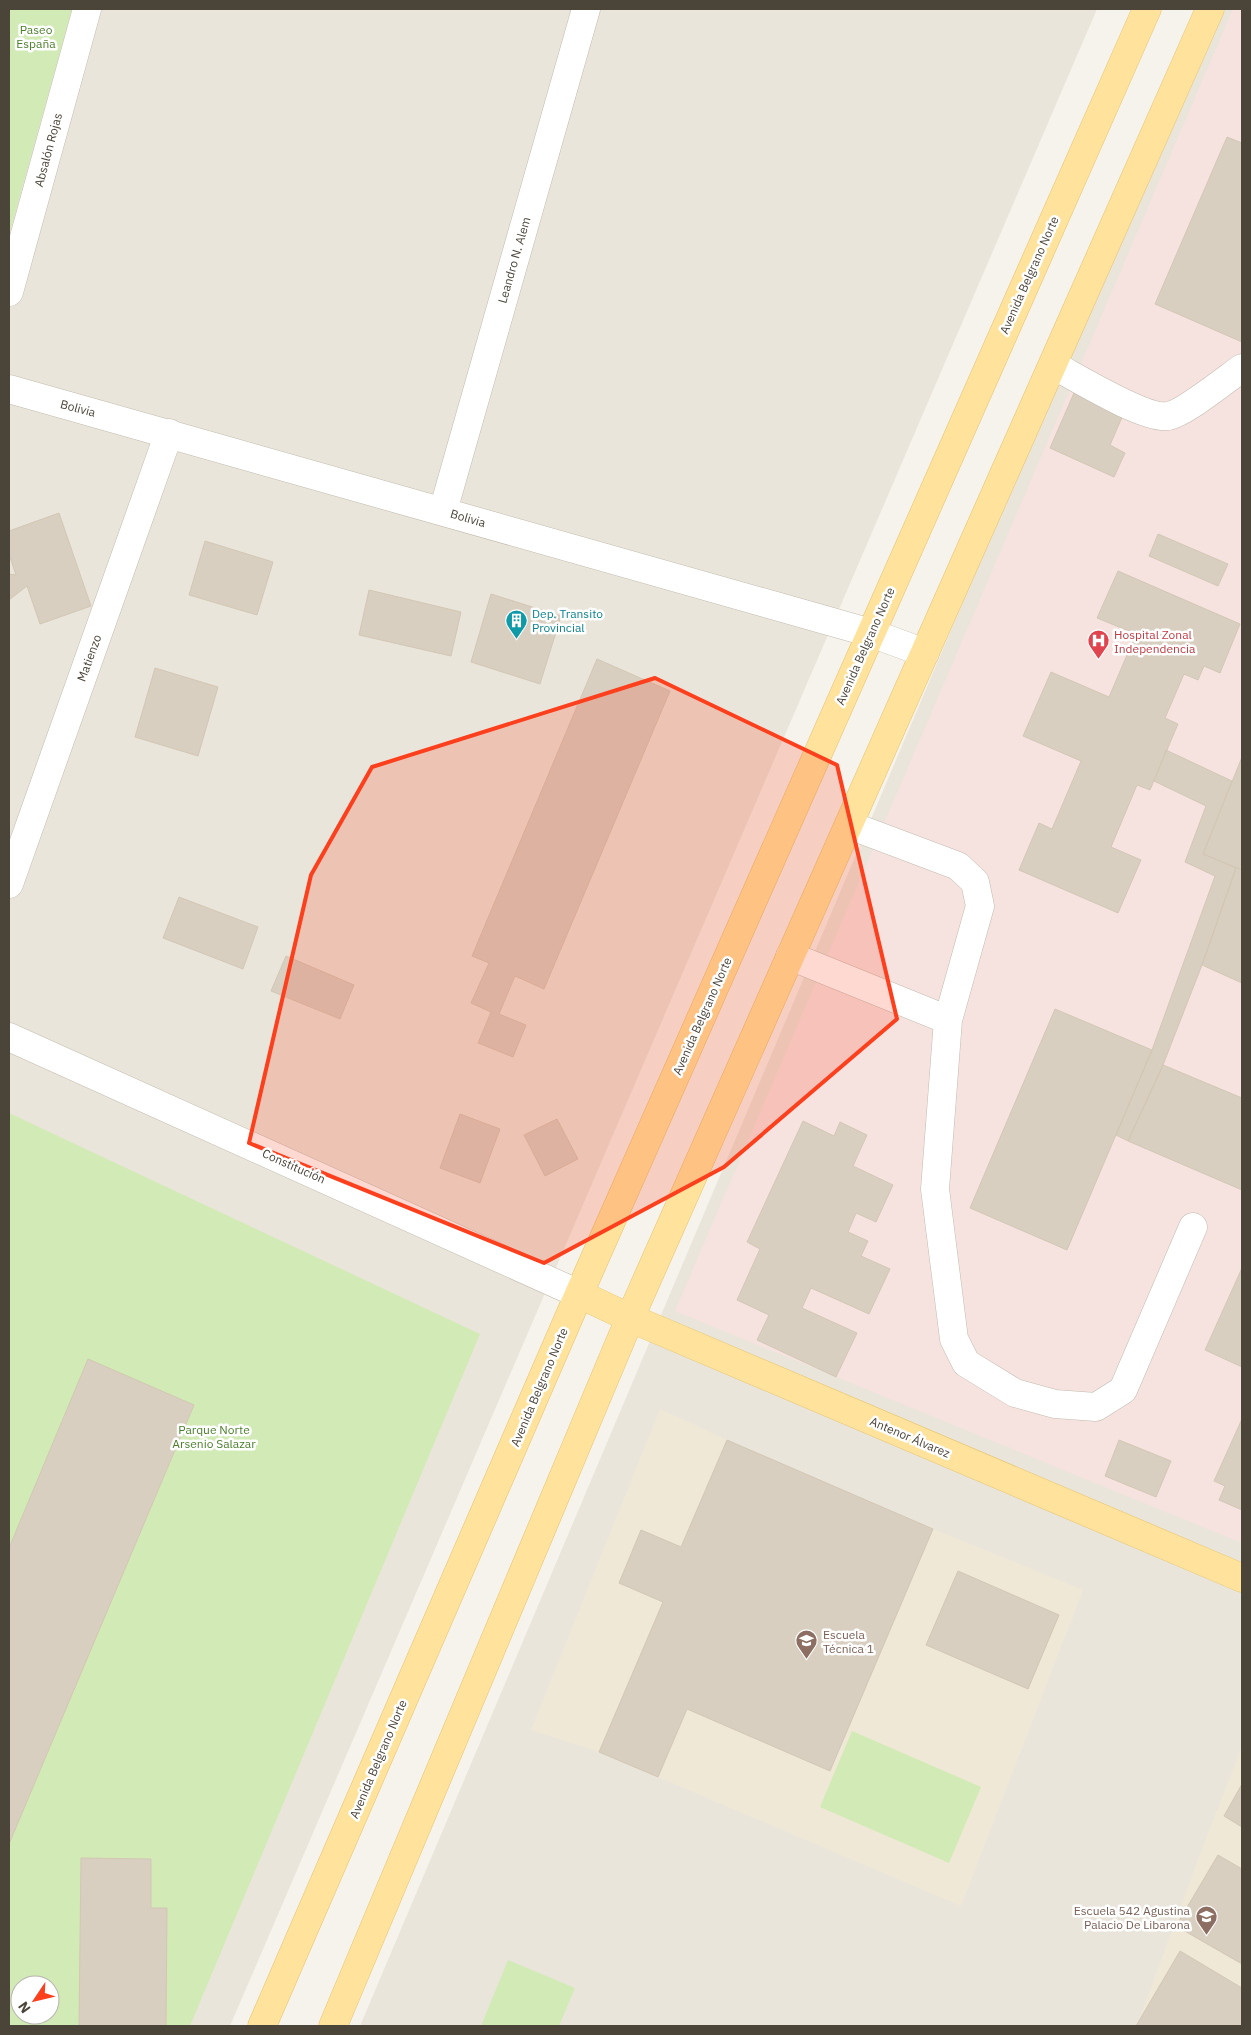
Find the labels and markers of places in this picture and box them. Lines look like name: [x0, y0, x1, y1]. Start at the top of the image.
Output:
place label: Dep. Transito Provincial: [532, 606, 603, 635]
building icon: Dep. Transito Provincial: [504, 608, 528, 639]
place label: Hospital Zonal Independencia: [1114, 627, 1196, 656]
hospital icon: Hospital Zonal Independencia: [1086, 629, 1110, 660]
place label: Escuela Técnica 1: [823, 1627, 874, 1656]
school or university icon: Escuela Técnica 1: [795, 1629, 819, 1660]
place label: Escuela 542 Agustina Palacio De Libarona: [1074, 1903, 1191, 1932]
school or university icon: Escuela 542 Agustina Palacio De Libarona: [1194, 1905, 1218, 1936]

